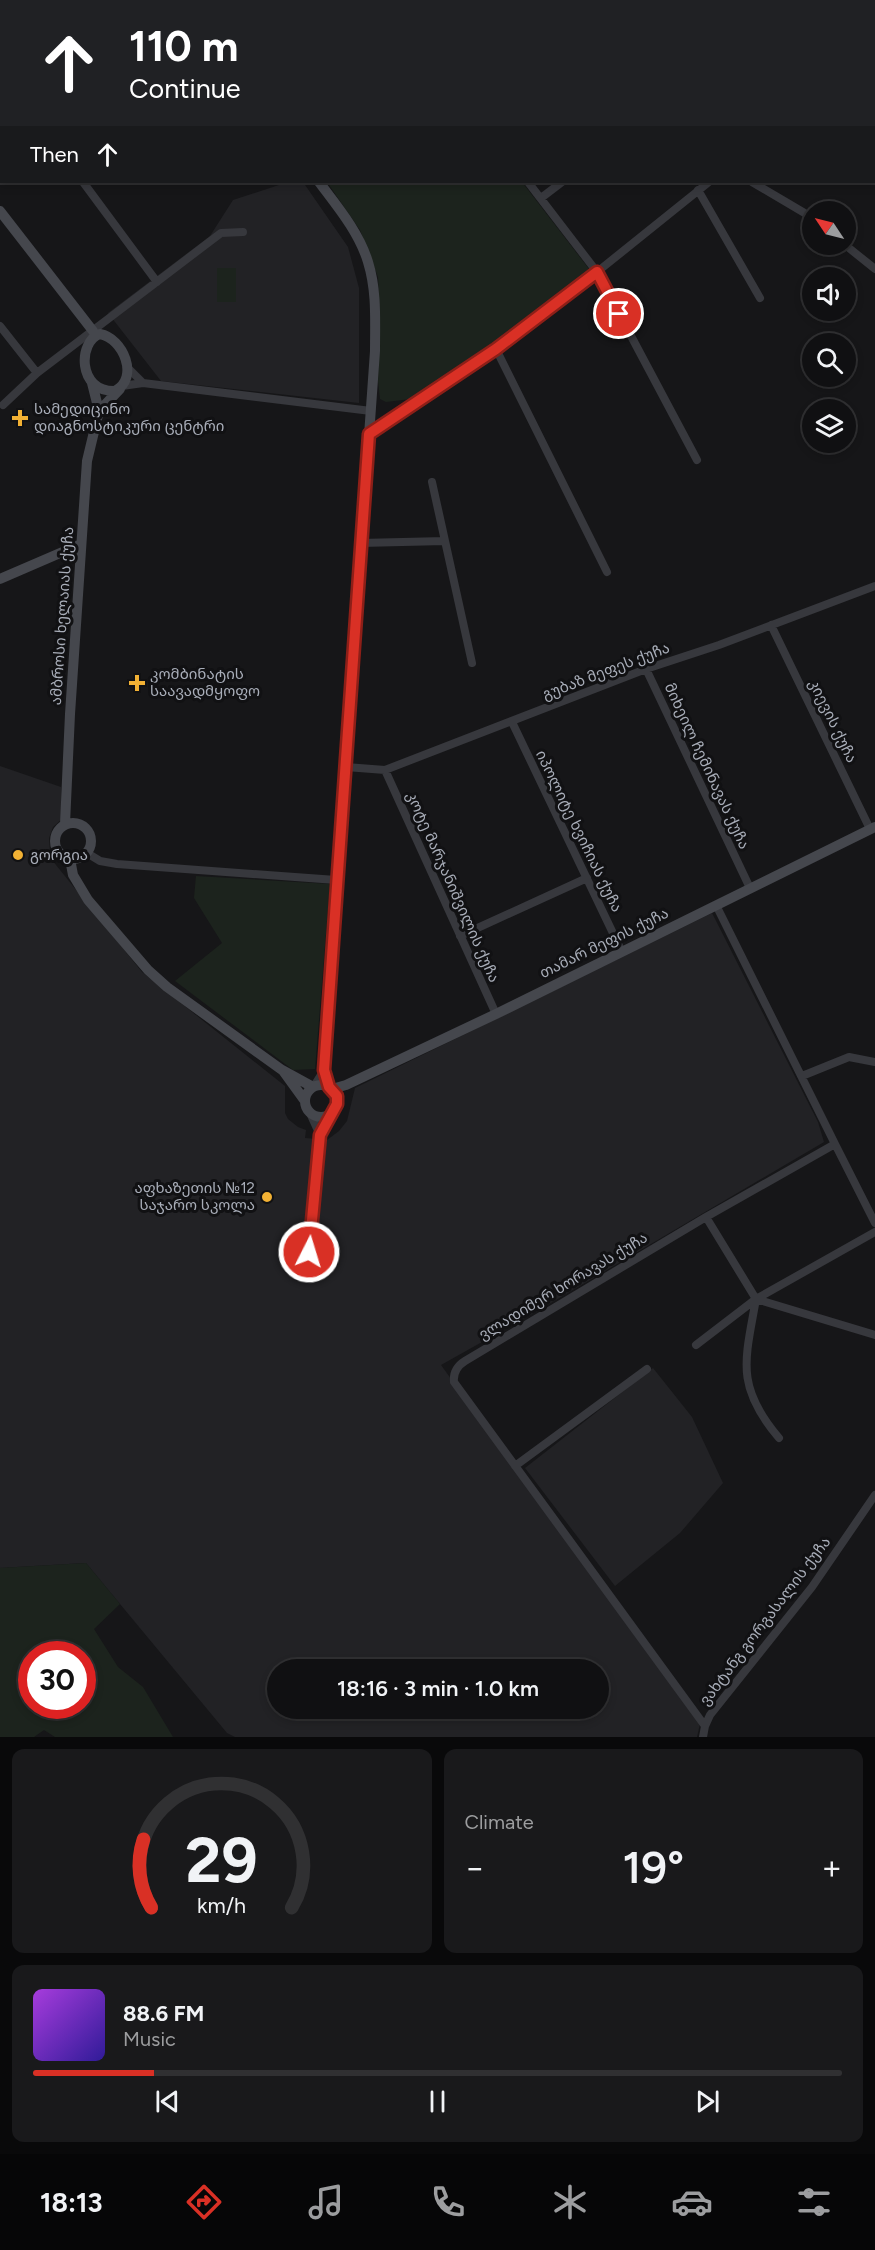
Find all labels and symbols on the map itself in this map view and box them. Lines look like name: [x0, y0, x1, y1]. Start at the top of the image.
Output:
north arrow: [802, 201, 856, 255]
pin: [593, 288, 644, 339]
place label: სამედიცინო დიაგნოსტიკური ცენტრი: [34, 400, 224, 435]
marker: სამედიცინო დიაგნოსტიკური ცენტრი: [11, 409, 29, 427]
street label: ამბროსი ხელაიას ქუჩა: [47, 526, 77, 706]
street label: გუბაზ მეფეს ქუჩა: [540, 638, 672, 704]
place label: კომბინატის საავადმყოფო: [150, 665, 260, 700]
marker: კომბინატის საავადმყოფო: [128, 674, 146, 692]
street label: კიევის ქუჩა: [805, 676, 861, 766]
street label: მიხეილ ჩემინავას ქუჩა: [661, 680, 753, 852]
street label: იპოლიტე ხვიჩიას ქუჩა: [532, 747, 626, 915]
street label: კოტე მარჯანიშვილის ქუჩა: [403, 789, 503, 985]
place label: გორგია: [30, 846, 88, 864]
marker: გორგია: [11, 848, 25, 862]
street label: თამარ მეფის ქუჩა: [537, 904, 671, 982]
place label: აფხაზეთის №12 საჯარო სკოლა: [134, 1179, 255, 1214]
marker: აფხაზეთის №12 საჯარო სკოლა: [260, 1190, 274, 1204]
position arrow: [277, 1220, 341, 1284]
street label: ვლადიმერ ხორავას ქუჩა: [475, 1228, 651, 1344]
street label: ვახტანგ გორგასალის ქუჩა: [696, 1533, 834, 1709]
speed limit sign: 30: [18, 1641, 96, 1719]

